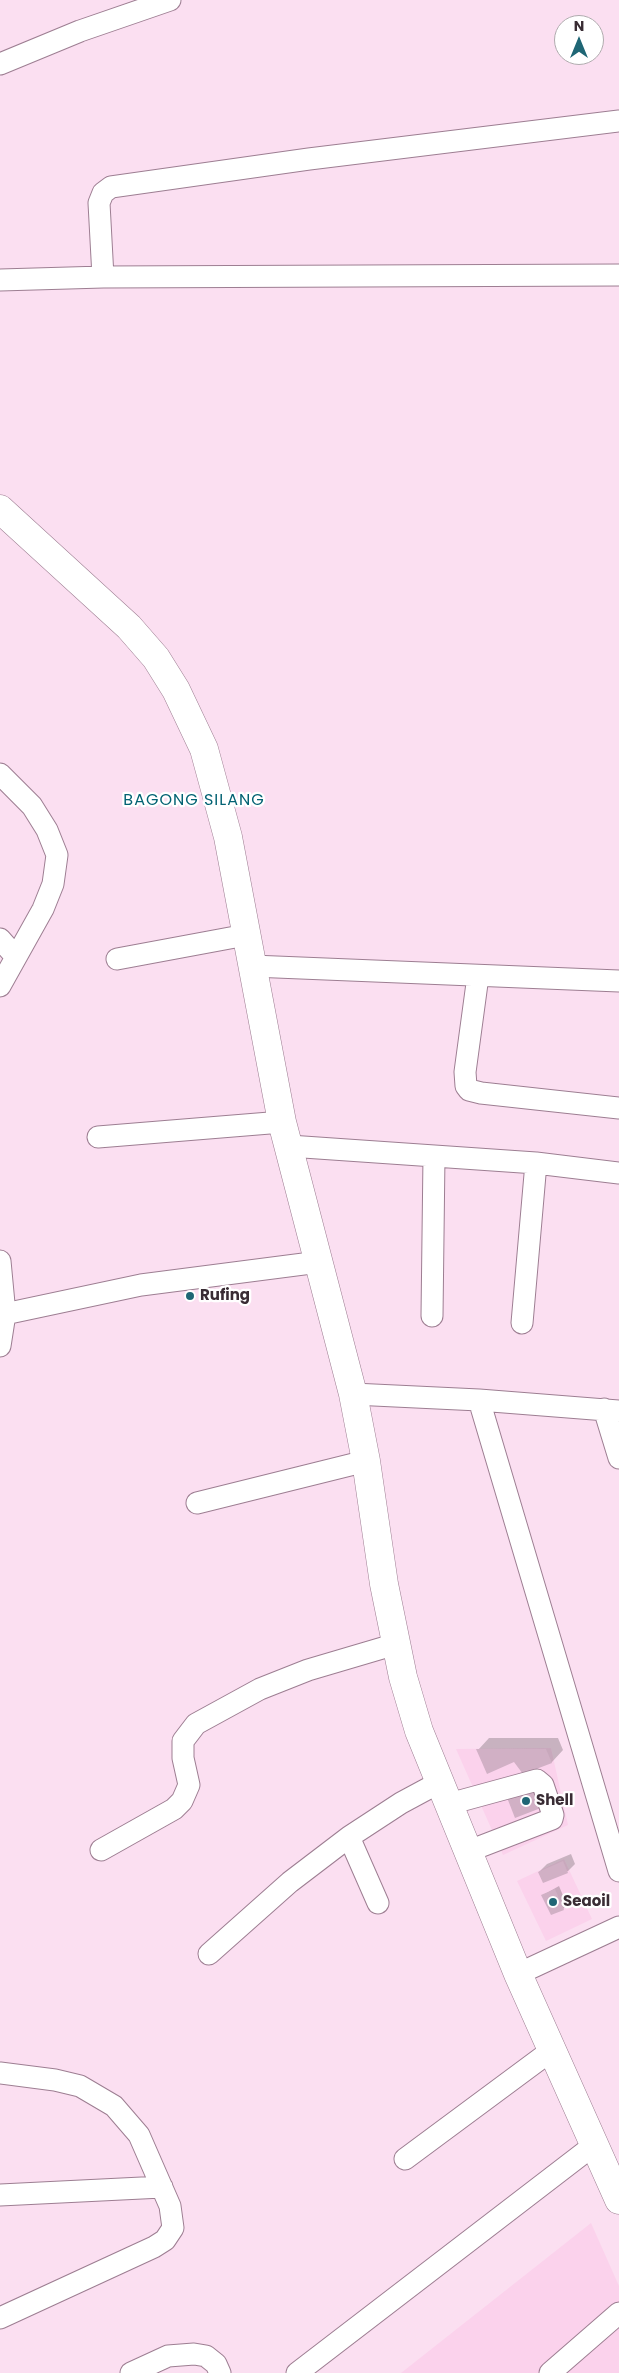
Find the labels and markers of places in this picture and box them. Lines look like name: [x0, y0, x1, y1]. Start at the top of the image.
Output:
place label: Rufing: [200, 1287, 250, 1305]
marker: Rufing: [184, 1290, 196, 1302]
place label: Shell: [536, 1792, 573, 1810]
marker: Shell: [520, 1795, 532, 1807]
place label: Seaoil: [563, 1893, 610, 1911]
marker: Seaoil: [547, 1896, 559, 1908]

